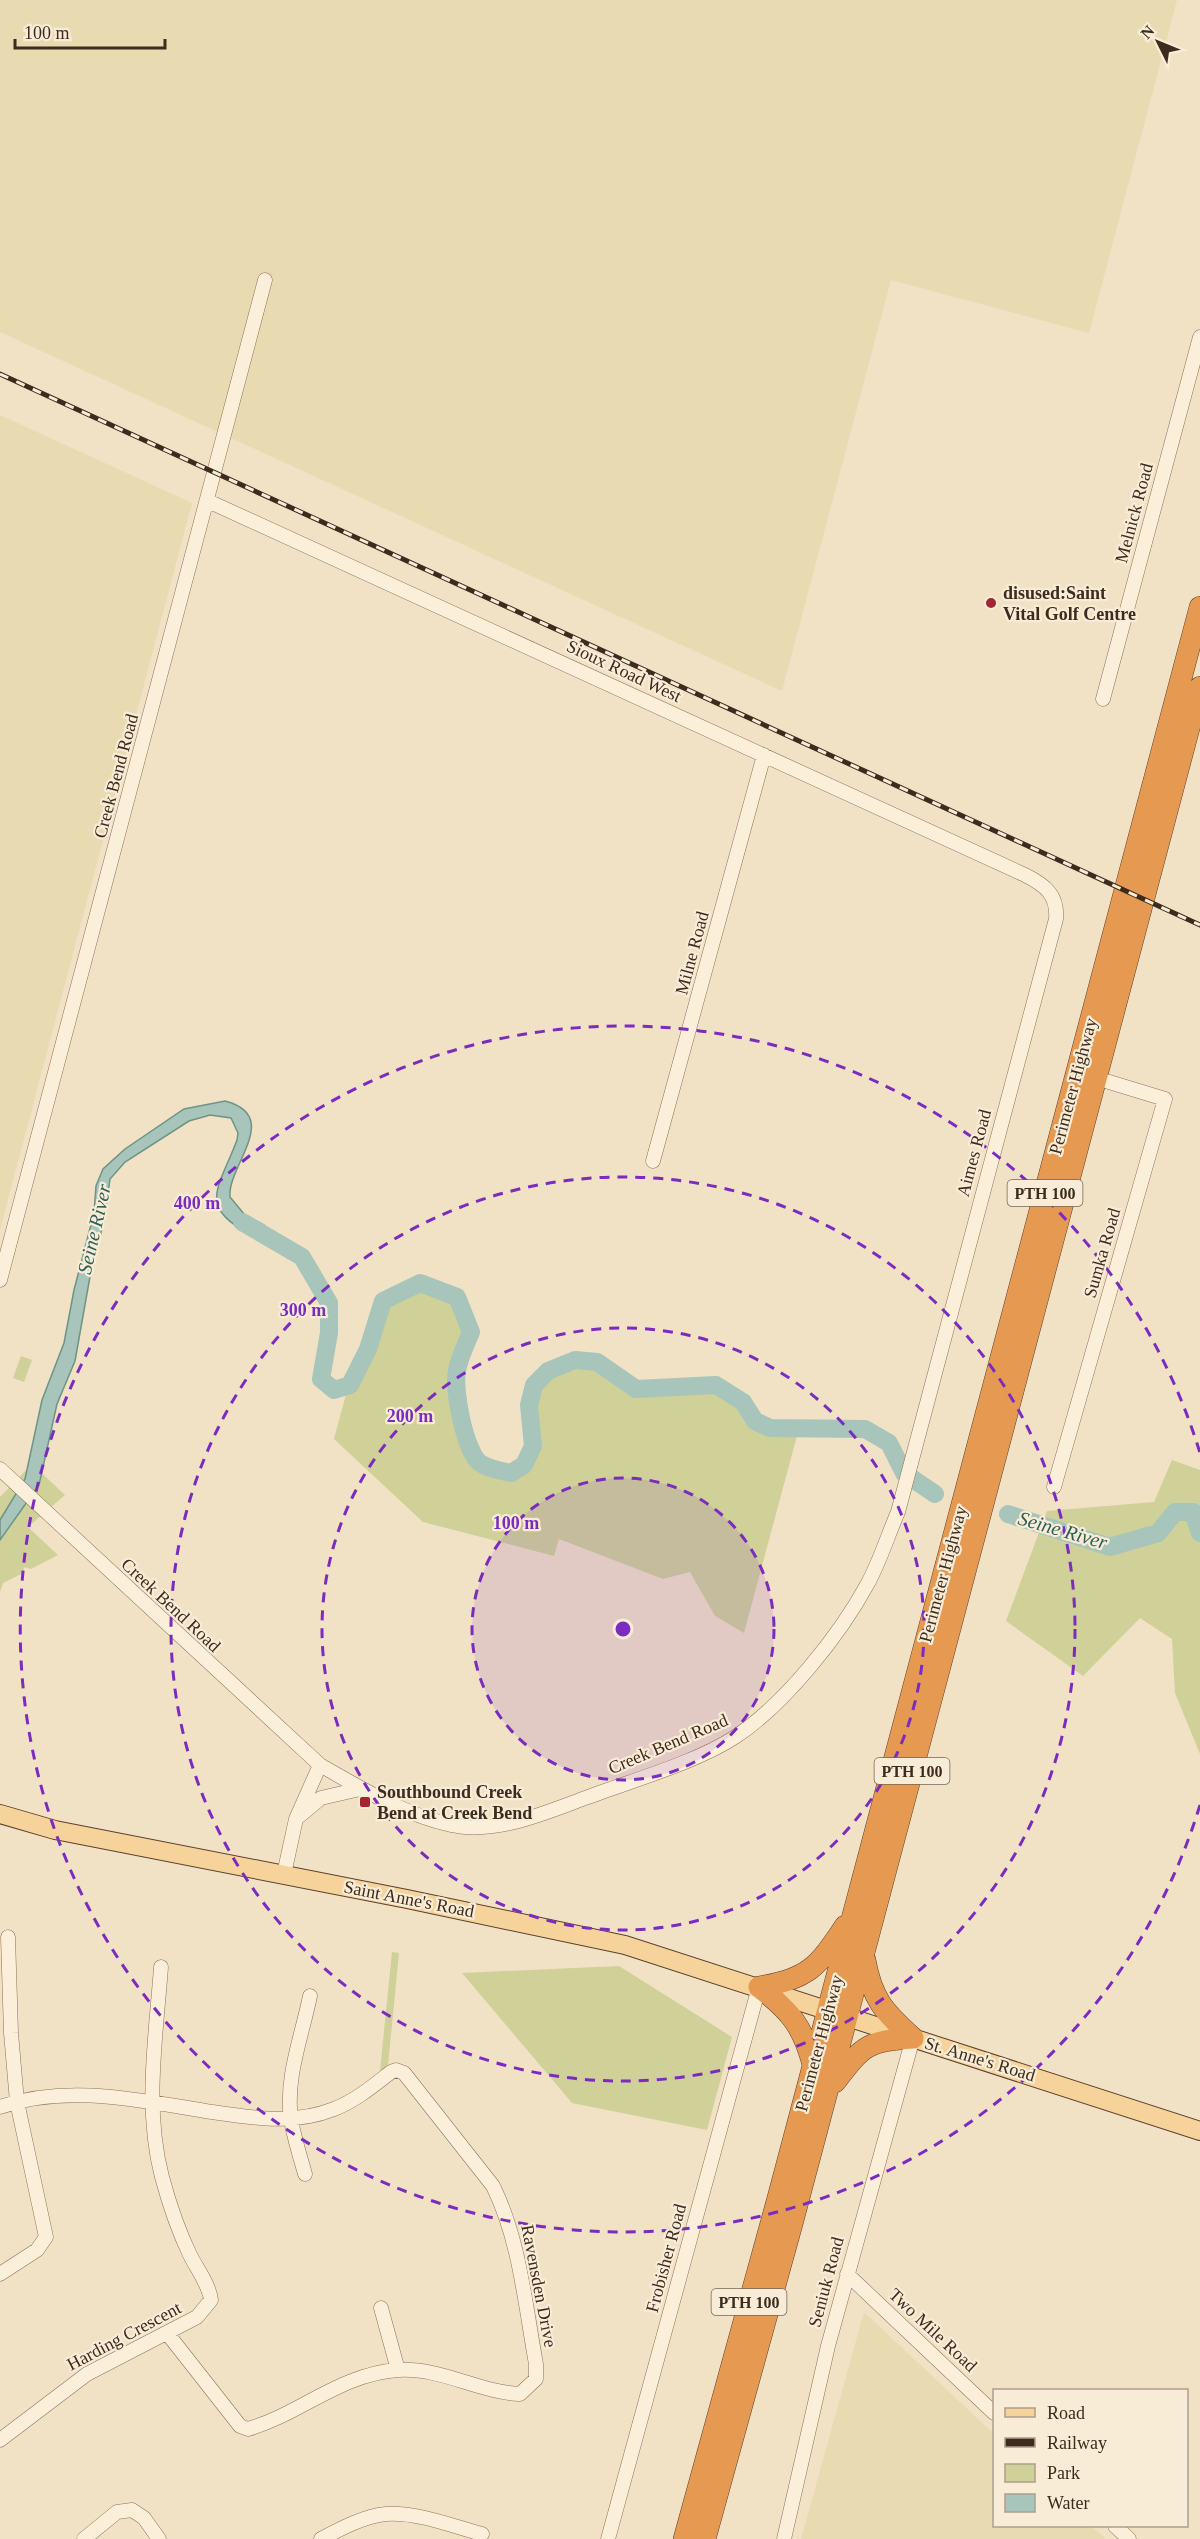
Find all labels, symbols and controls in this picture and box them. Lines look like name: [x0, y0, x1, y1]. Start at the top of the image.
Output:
scale bar: [15, 12, 165, 50]
north arrow: [1128, 12, 1188, 72]
text: N: [1137, 22, 1158, 42]
text: 100 m: [24, 23, 70, 43]
street label: Melnick Road: [1111, 461, 1157, 565]
place label: disused:Saint Vital Golf Centre: [1003, 583, 1136, 624]
marker: disused:Saint Vital Golf Centre: [984, 596, 998, 610]
street label: Sioux Road West: [563, 636, 685, 706]
street label: Creek Bend Road: [90, 712, 142, 840]
street label: Milne Road: [671, 909, 713, 997]
street label: Perimeter Highway: [1045, 1016, 1101, 1156]
street label: Aimes Road: [953, 1107, 995, 1199]
road number: PTH 100: [1008, 1180, 1082, 1206]
water label: Seine River: [73, 1182, 115, 1276]
text: 400 m: [174, 1193, 220, 1213]
street label: Sumka Road: [1080, 1206, 1124, 1300]
text: 300 m: [280, 1300, 326, 1320]
text: 200 m: [387, 1406, 433, 1426]
street label: Perimeter Highway: [915, 1504, 971, 1644]
water label: Seine River: [1016, 1507, 1110, 1553]
text: 100 m: [493, 1513, 539, 1533]
street label: Creek Bend Road: [117, 1554, 225, 1656]
centre of rings: [613, 1619, 633, 1639]
street label: Creek Bend Road: [605, 1710, 731, 1778]
road number: PTH 100: [874, 1758, 950, 1784]
place label: Southbound Creek Bend at Creek Bend: [377, 1782, 532, 1823]
marker: Southbound Creek Bend at Creek Bend: [358, 1795, 372, 1809]
street label: Saint Anne's Road: [342, 1877, 476, 1921]
street label: Perimeter Highway: [791, 1973, 847, 2113]
street label: St. Anne's Road: [922, 2033, 1038, 2085]
street label: Frobisher Road: [642, 2202, 690, 2314]
street label: Ravensden Drive: [517, 2223, 561, 2349]
street label: Seniuk Road: [804, 2235, 848, 2329]
street label: Two Mile Road: [885, 2284, 981, 2376]
road number: PTH 100: [712, 2289, 786, 2315]
street label: Harding Crescent: [63, 2297, 185, 2375]
legend: [993, 2389, 1188, 2527]
text: Road: [1047, 2403, 1085, 2423]
text: Railway: [1047, 2433, 1107, 2453]
text: Park: [1047, 2463, 1080, 2483]
text: Water: [1047, 2493, 1090, 2513]

